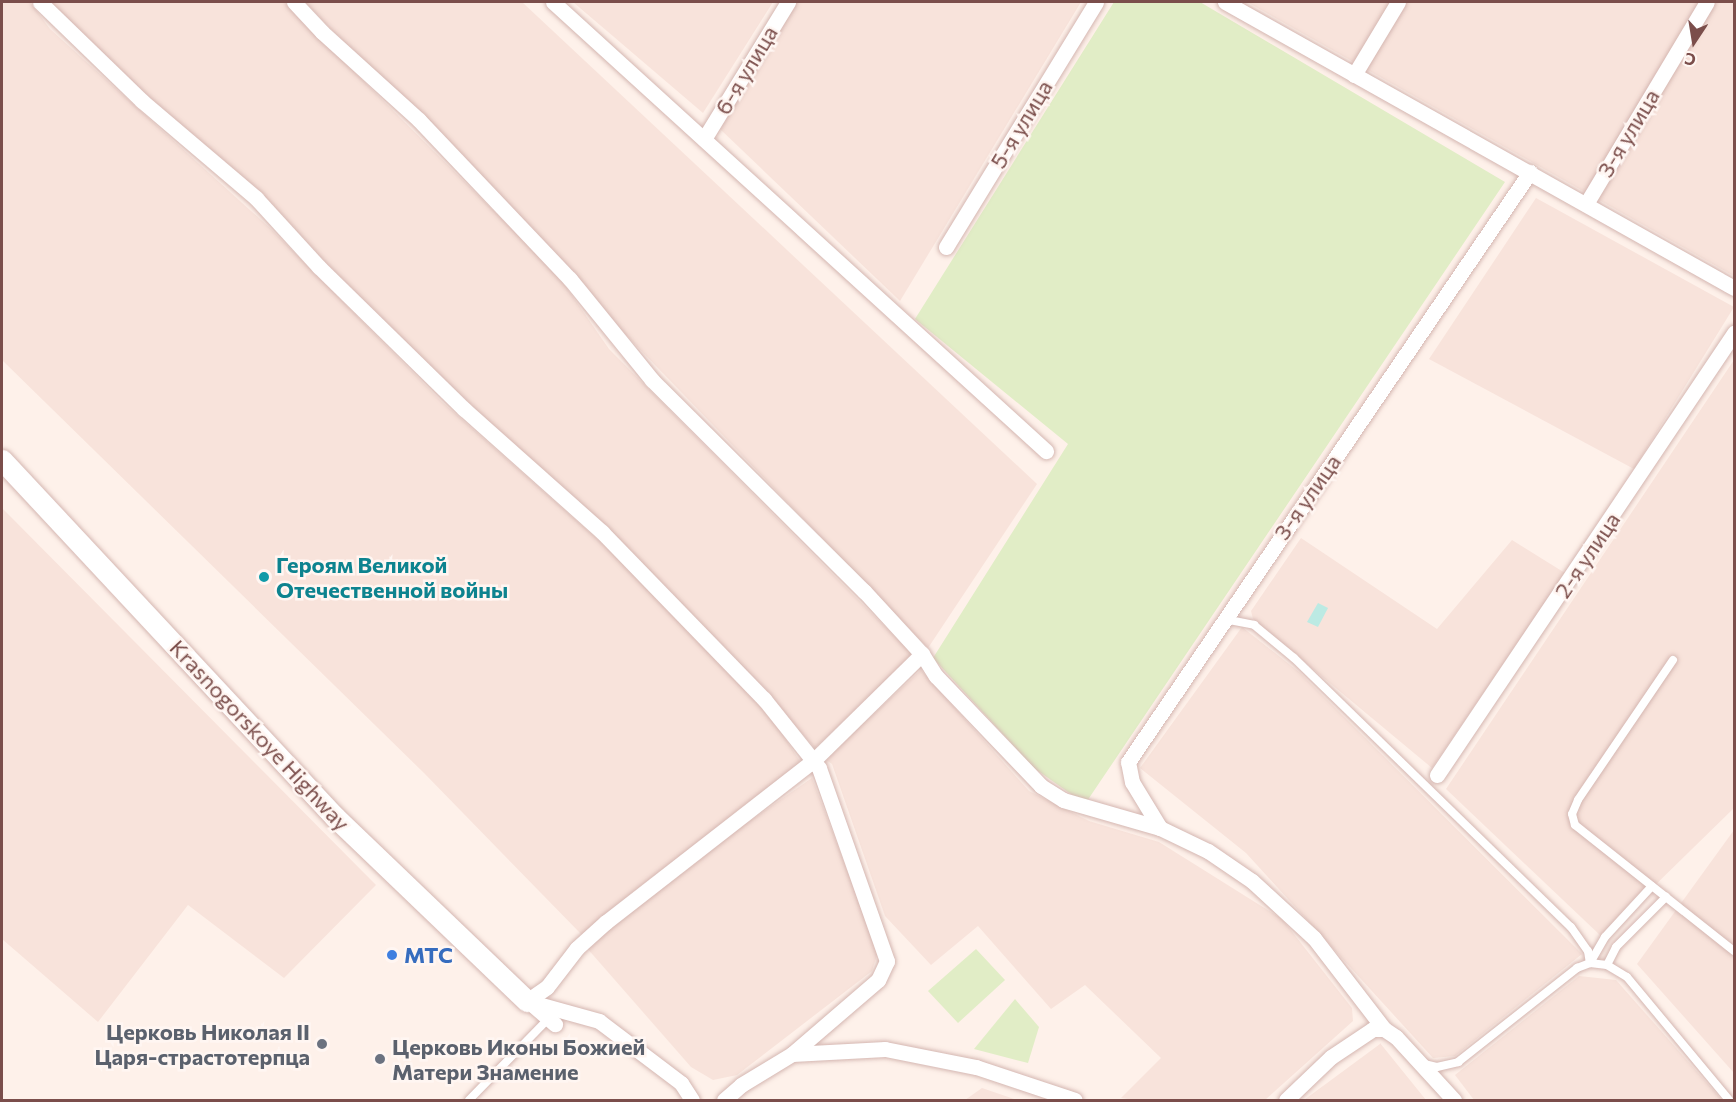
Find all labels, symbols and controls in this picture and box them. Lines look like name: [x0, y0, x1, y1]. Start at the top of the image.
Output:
north arrow: [1664, 12, 1724, 72]
street label: 6-я улица: [709, 21, 783, 119]
text: С: [1683, 50, 1697, 71]
street label: 5-я улица: [984, 75, 1058, 173]
street label: 3-я улица: [1592, 84, 1664, 182]
street label: 3-я улица: [1268, 449, 1346, 545]
street label: 2-я улица: [1549, 507, 1625, 603]
place label: Героям Великой Отечественной войны: [276, 551, 508, 602]
marker: Героям Великой Отечественной войны: [257, 570, 271, 584]
street label: Krasnogorskoye Highway: [165, 634, 355, 836]
place label: МТС: [404, 942, 453, 968]
marker: МТС: [385, 948, 399, 962]
place label: Церковь Николая II Царя-страстотерпца: [94, 1018, 310, 1070]
place label: Церковь Иконы Божией Матери Знамение: [392, 1033, 645, 1084]
marker: Церковь Николая II Царя-страстотерпца: [315, 1037, 329, 1051]
marker: Церковь Иконы Божией Матери Знамение: [373, 1052, 387, 1066]

